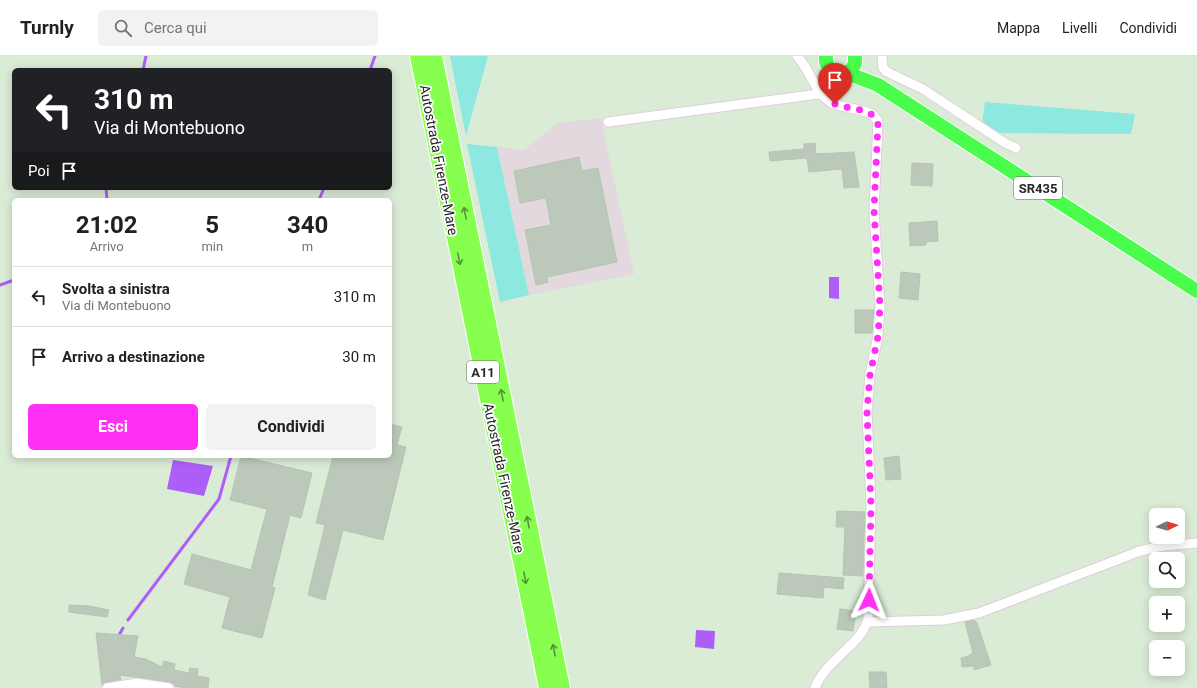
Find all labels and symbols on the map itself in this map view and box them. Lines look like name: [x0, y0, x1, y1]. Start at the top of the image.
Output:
pin: [818, 63, 852, 104]
street label: Autostrada Firenze-Mare: [417, 83, 461, 237]
road number: SR435: [1014, 177, 1062, 199]
one-way arrow: [461, 207, 469, 220]
one-way arrow: [456, 252, 464, 265]
road number: A11: [467, 361, 499, 383]
one-way arrow: [498, 389, 506, 402]
street label: Autostrada Firenze-Mare: [480, 402, 528, 554]
north arrow: [1149, 508, 1185, 544]
one-way arrow: [524, 516, 532, 529]
one-way arrow: [521, 571, 529, 584]
position arrow: [848, 579, 890, 621]
one-way arrow: [550, 644, 558, 657]

